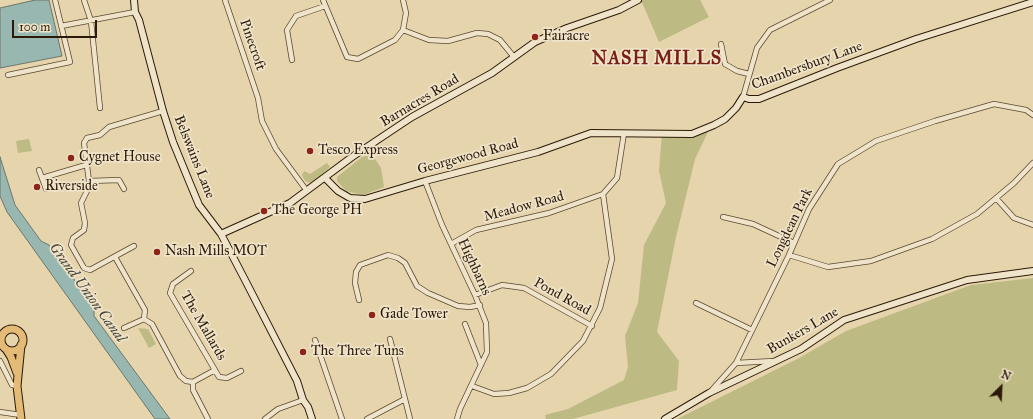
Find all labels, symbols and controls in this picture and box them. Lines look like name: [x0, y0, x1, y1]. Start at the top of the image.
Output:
scale bar: [14, 12, 99, 38]
street label: Pinecroft: [235, 17, 269, 73]
text: 100 m: [19, 20, 50, 34]
place label: Fairacre: [543, 29, 590, 45]
marker: Fairacre: [530, 32, 540, 42]
street label: Chambersbury Lane: [749, 38, 865, 94]
district label: NASH MILLS: [592, 49, 722, 71]
street label: Barnacres Road: [378, 71, 462, 131]
street label: Belswains Lane: [170, 113, 218, 201]
street label: Georgewood Road: [416, 135, 520, 179]
place label: Tesco Express: [318, 143, 398, 159]
marker: Tesco Express: [305, 146, 315, 156]
place label: Cygnet House: [79, 150, 161, 166]
marker: Cygnet House: [66, 153, 76, 163]
place label: Riverside: [45, 179, 98, 195]
marker: Riverside: [32, 182, 42, 192]
street label: Longdean Park: [764, 186, 816, 270]
street label: Meadow Road: [482, 188, 566, 226]
place label: The George PH: [272, 203, 362, 219]
marker: The George PH: [259, 206, 269, 216]
street label: Highbarns: [454, 236, 494, 298]
water label: Grand Union Canal: [45, 240, 129, 346]
place label: Nash Mills MOT: [165, 244, 267, 260]
marker: Nash Mills MOT: [152, 247, 162, 257]
street label: Pond Road: [531, 275, 593, 319]
street label: The Mallards: [176, 288, 230, 364]
street label: Bunkers Lane: [764, 304, 842, 358]
place label: Gade Tower: [380, 307, 448, 323]
marker: Gade Tower: [367, 310, 377, 320]
place label: The Three Tuns: [311, 344, 404, 360]
marker: The Three Tuns: [298, 347, 308, 357]
north arrow: [981, 367, 1021, 407]
text: N: [999, 368, 1013, 383]

